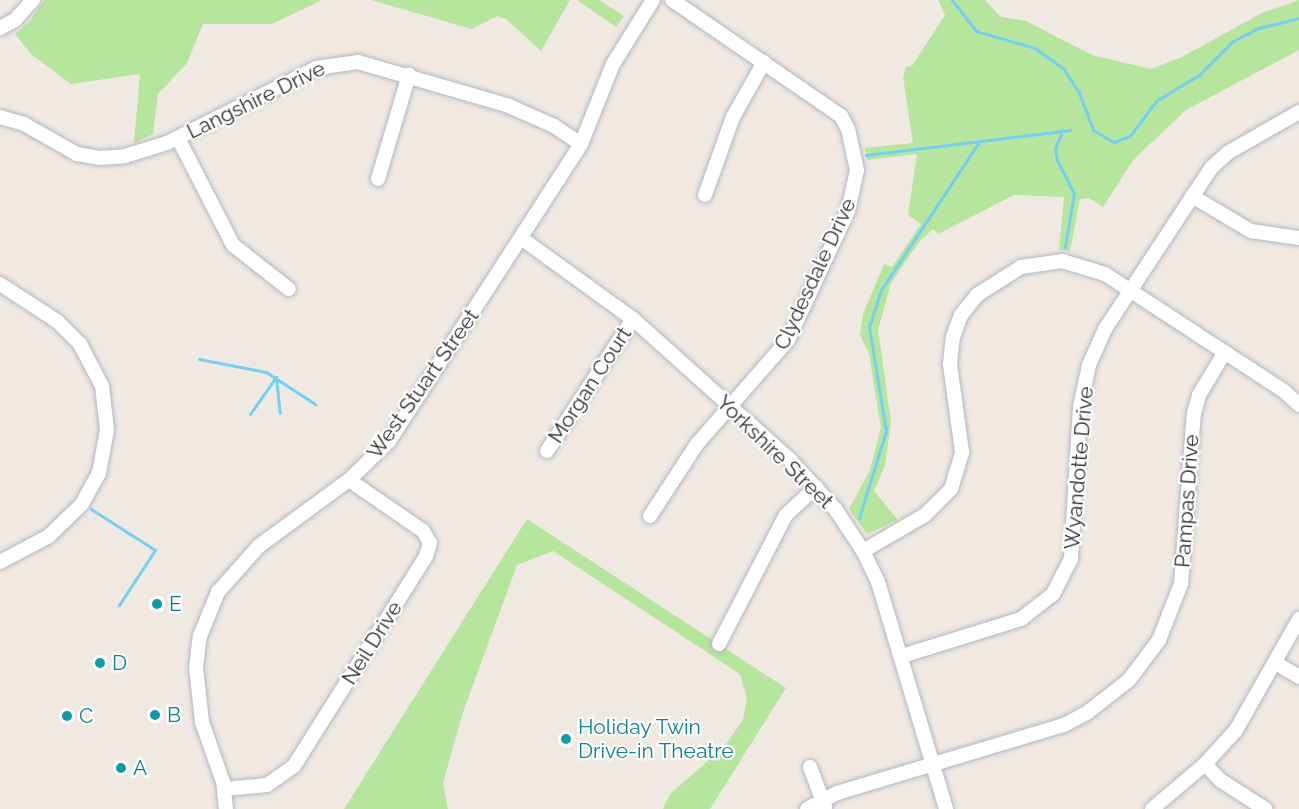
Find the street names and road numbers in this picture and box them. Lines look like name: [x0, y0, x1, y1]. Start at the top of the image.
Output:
street label: Langshire Drive: [183, 56, 329, 144]
street label: Clydesdale Drive: [769, 194, 861, 354]
street label: West Stuart Street: [362, 304, 484, 464]
street label: Morgan Court: [543, 322, 637, 448]
street label: Wyandotte Drive: [1059, 385, 1099, 551]
street label: Yorkshire Street: [711, 390, 839, 514]
street label: Pampas Drive: [1170, 433, 1204, 569]
street label: Neil Drive: [336, 596, 408, 690]

